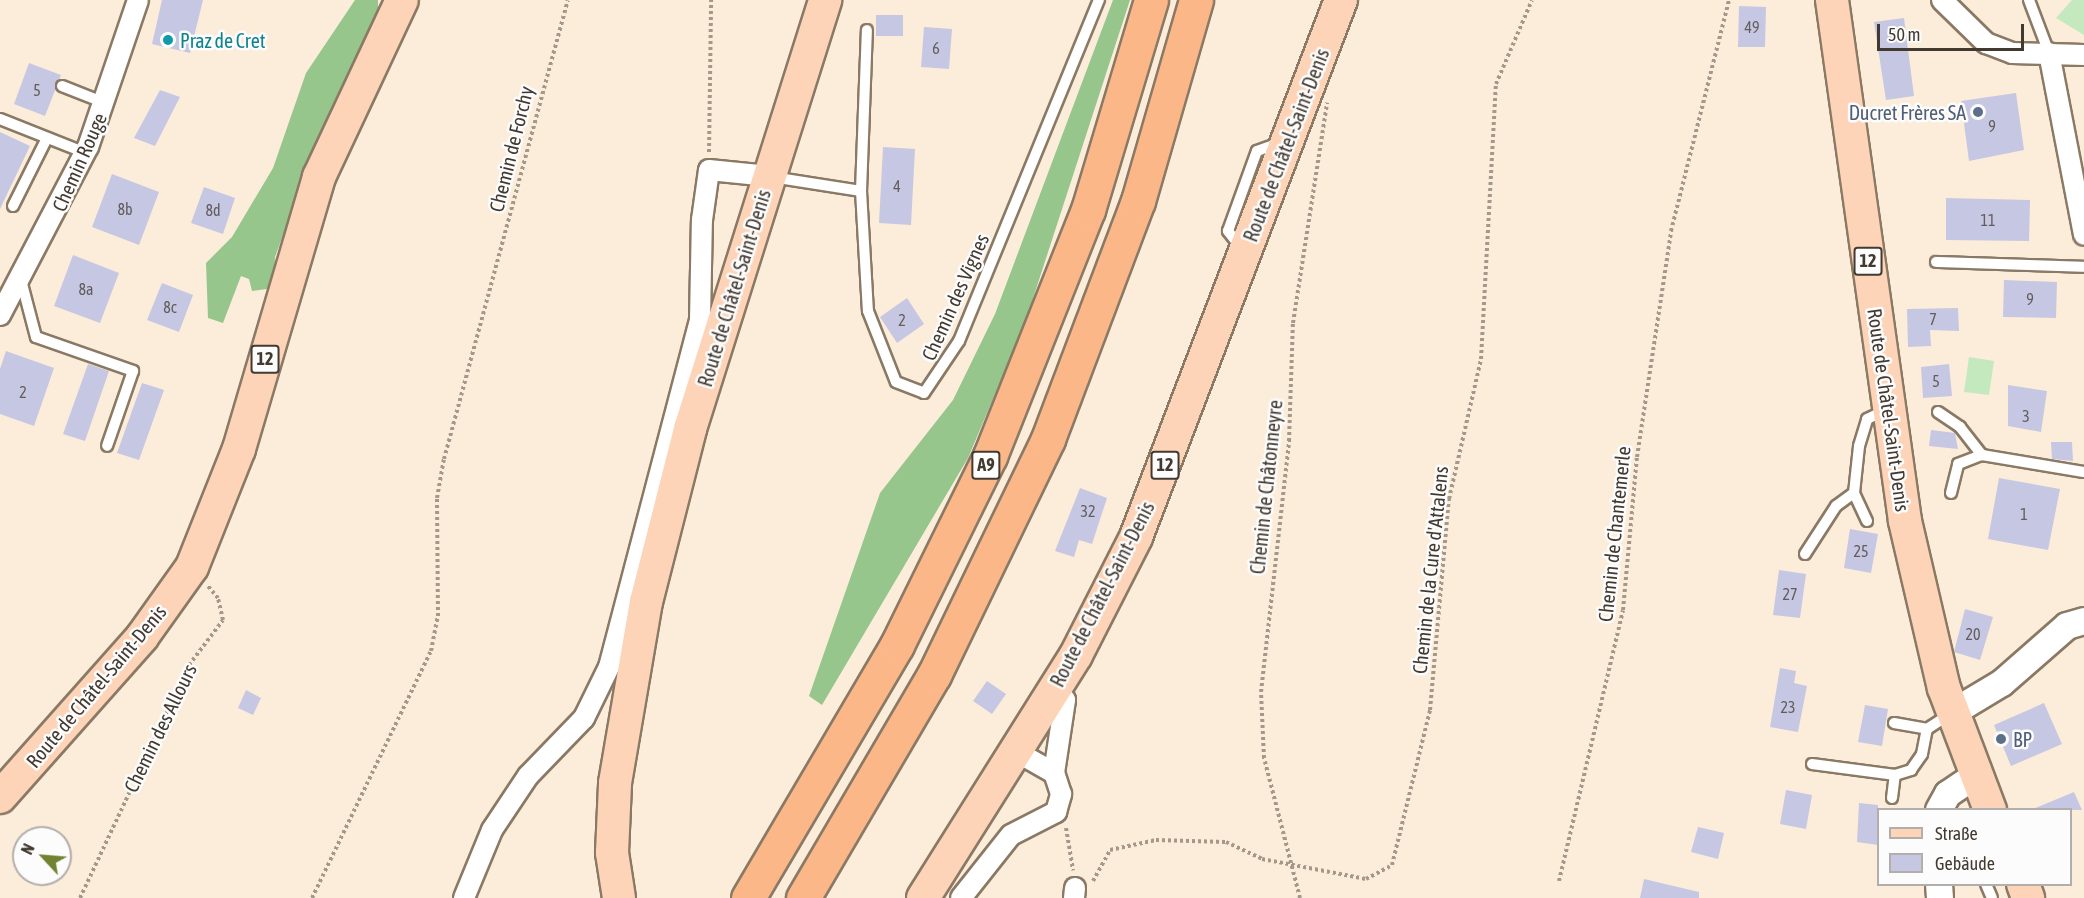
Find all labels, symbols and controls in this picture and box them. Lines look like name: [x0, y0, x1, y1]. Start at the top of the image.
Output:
scale bar: [1880, 12, 2027, 50]
house number: 49: [1744, 17, 1760, 37]
text: 50 m: [1888, 24, 1920, 45]
place label: Praz de Cret: [180, 28, 266, 52]
marker: Praz de Cret: [161, 33, 175, 47]
house number: 6: [932, 38, 940, 58]
street label: Route de Châtel-Saint-Denis: [1238, 45, 1334, 245]
house number: 5: [33, 80, 41, 100]
street label: Chemin de Forchy: [484, 84, 538, 214]
place label: Ducret Frères SA: [1849, 100, 1966, 124]
marker: Ducret Frères SA: [1971, 105, 1985, 119]
street label: Chemin Rouge: [47, 109, 111, 215]
house number: 9: [1988, 116, 1996, 136]
house number: 4: [893, 176, 901, 196]
street label: Route de Châtel-Saint-Denis: [693, 186, 775, 390]
house number: 8b: [117, 199, 133, 219]
house number: 8d: [205, 200, 221, 220]
house number: 11: [1980, 210, 1996, 230]
street label: Chemin des Vignes: [916, 230, 994, 364]
road number: 12: [1853, 246, 1883, 276]
house number: 8a: [79, 279, 93, 299]
house number: 9: [2026, 289, 2034, 309]
house number: 8c: [163, 297, 177, 317]
street label: Route de Châtel-Saint-Denis: [1863, 307, 1915, 513]
house number: 7: [1929, 309, 1937, 329]
house number: 2: [898, 310, 906, 330]
road number: 12: [250, 344, 280, 374]
house number: 5: [1932, 371, 1940, 391]
house number: 2: [19, 382, 27, 402]
street label: Chemin de Châtonneyre: [1245, 399, 1287, 575]
house number: 3: [2022, 406, 2030, 426]
street label: Chemin de Chantemerle: [1593, 445, 1635, 623]
road number: A9: [971, 450, 1001, 480]
road number: 12: [1150, 450, 1180, 480]
street label: Chemin de la Cure d'Attalens: [1407, 465, 1453, 675]
street label: Route de Châtel-Saint-Denis: [1045, 497, 1159, 691]
house number: 32: [1080, 501, 1096, 521]
house number: 1: [2020, 504, 2028, 524]
house number: 25: [1853, 541, 1869, 561]
house number: 27: [1782, 584, 1798, 604]
street label: Route de Châtel-Saint-Denis: [21, 600, 171, 772]
house number: 20: [1965, 624, 1981, 644]
street label: Chemin des Allours: [119, 660, 201, 796]
house number: 23: [1780, 697, 1796, 717]
place label: BP: [2013, 727, 2032, 751]
marker: BP: [1994, 732, 2008, 746]
legend: [1877, 808, 2072, 886]
text: Straße: [1935, 823, 1978, 844]
north arrow: [12, 826, 72, 886]
text: N: [17, 841, 38, 857]
text: Gebäude: [1935, 853, 1995, 874]

